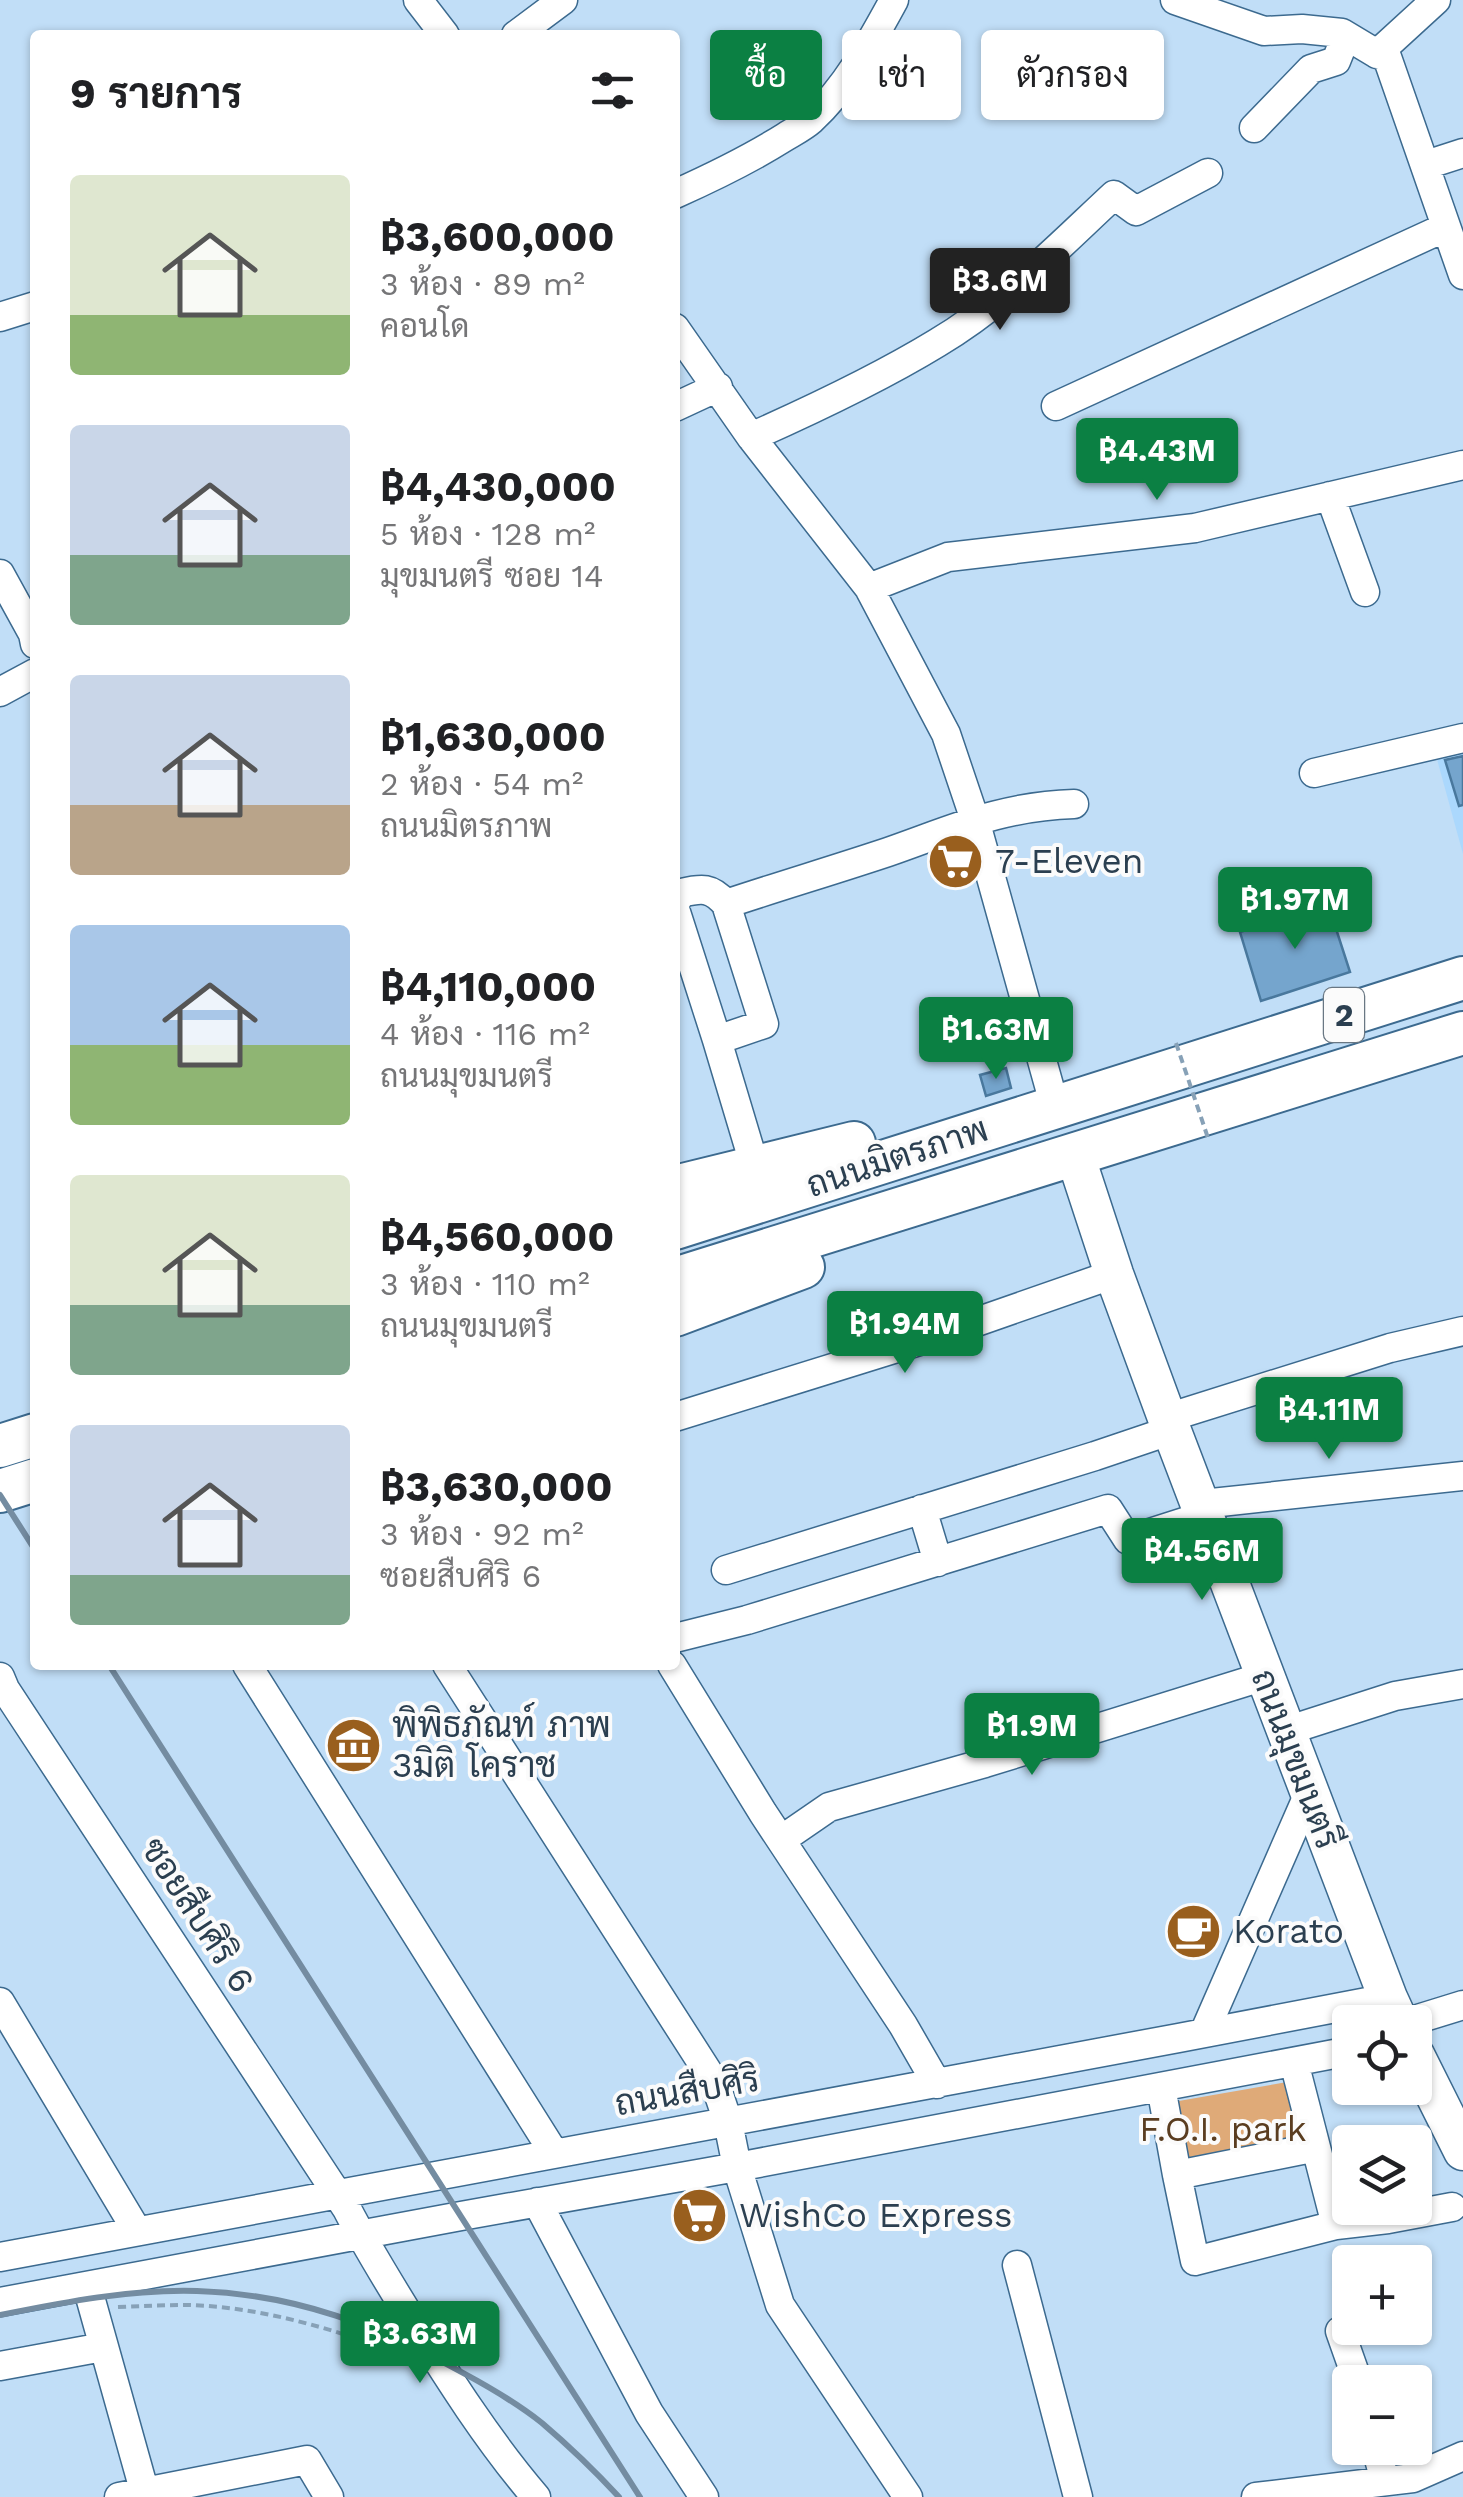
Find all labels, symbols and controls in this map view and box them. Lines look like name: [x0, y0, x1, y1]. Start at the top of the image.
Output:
chip: ซื้อ: [710, 30, 822, 120]
chip: เช่า: [842, 30, 961, 120]
chip: ตัวกรอง: [981, 30, 1164, 120]
icon: filters: [585, 63, 640, 118]
text: 9 รายการ: [70, 69, 242, 118]
text: ฿3,600,000: [380, 212, 615, 261]
icon: home: [150, 215, 270, 335]
pin: ฿3.6M: [930, 248, 1070, 333]
text: ฿3.6M: [952, 261, 1048, 299]
text: 3 ห้อง · 89 m²: [380, 265, 585, 303]
text: คอนโด: [380, 307, 470, 345]
pin: ฿4.43M: [1076, 418, 1238, 503]
text: ฿4.43M: [1098, 431, 1216, 469]
text: ฿4,430,000: [380, 462, 616, 511]
icon: home: [150, 465, 270, 585]
text: 5 ห้อง · 128 m²: [380, 515, 596, 553]
text: มุขมนตรี ซอย 14: [380, 557, 604, 595]
text: ฿1,630,000: [380, 712, 606, 761]
icon: home: [150, 715, 270, 835]
text: 2 ห้อง · 54 m²: [380, 765, 584, 803]
text: ถนนมิตรภาพ: [380, 807, 552, 845]
supermarket icon: 7-Eleven: [926, 831, 986, 891]
place label: 7-Eleven: [995, 840, 1143, 882]
pin: ฿1.97M: [1214, 867, 1376, 952]
text: ฿1.97M: [1240, 880, 1350, 918]
text: ฿4,110,000: [380, 962, 596, 1011]
icon: home: [150, 965, 270, 1085]
road number: 2: [1324, 988, 1364, 1042]
pin: ฿1.63M: [915, 997, 1077, 1082]
text: ฿1.63M: [941, 1010, 1051, 1048]
text: 4 ห้อง · 116 m²: [380, 1015, 590, 1053]
text: ถนนมุขมนตรี: [380, 1057, 553, 1095]
street label: ถนนมิตรภาพ: [801, 1108, 993, 1206]
text: ฿4,560,000: [380, 1212, 614, 1261]
icon: home: [150, 1215, 270, 1335]
text: 3 ห้อง · 110 m²: [380, 1265, 590, 1303]
pin: ฿1.94M: [824, 1291, 986, 1376]
text: ฿1.94M: [849, 1304, 961, 1342]
text: ถนนมุขมนตรี: [380, 1307, 553, 1345]
pin: ฿4.11M: [1248, 1377, 1410, 1462]
text: ฿4.11M: [1278, 1390, 1380, 1428]
text: ฿3,630,000: [380, 1462, 613, 1511]
icon: home: [150, 1465, 270, 1585]
text: 3 ห้อง · 92 m²: [380, 1515, 584, 1553]
pin: ฿4.56M: [1121, 1518, 1283, 1603]
text: ฿4.56M: [1144, 1531, 1260, 1569]
text: ซอยสืบศิริ 6: [380, 1557, 541, 1595]
street label: ถนนมุขมนตรี: [1240, 1662, 1351, 1856]
pin: ฿1.9M: [962, 1693, 1102, 1778]
place label: พิพิธภัณท์ ภาพ 3มิติ โคราช: [392, 1702, 611, 1786]
text: ฿1.9M: [986, 1706, 1078, 1744]
museum icon: พิพิธภัณท์ ภาพ 3มิติ โคราช: [323, 1715, 383, 1775]
street label: ซอยสืบศิริ 6: [132, 1829, 265, 2000]
cafe icon: Korato: [1164, 1901, 1224, 1961]
place label: Korato: [1233, 1910, 1344, 1952]
map controls: [1332, 2005, 1432, 2465]
button: locate: [1332, 2005, 1432, 2105]
street label: ถนนสืบศิริ: [611, 2056, 762, 2124]
park label: F.O.I. park: [1139, 2108, 1307, 2150]
button: layers: [1332, 2125, 1432, 2225]
supermarket icon: WishCo Express: [670, 2185, 730, 2245]
place label: WishCo Express: [739, 2194, 1013, 2236]
button: +: [1332, 2245, 1432, 2345]
pin: ฿3.63M: [339, 2301, 501, 2386]
text: ฿3.63M: [362, 2314, 478, 2352]
button: −: [1332, 2365, 1432, 2465]

